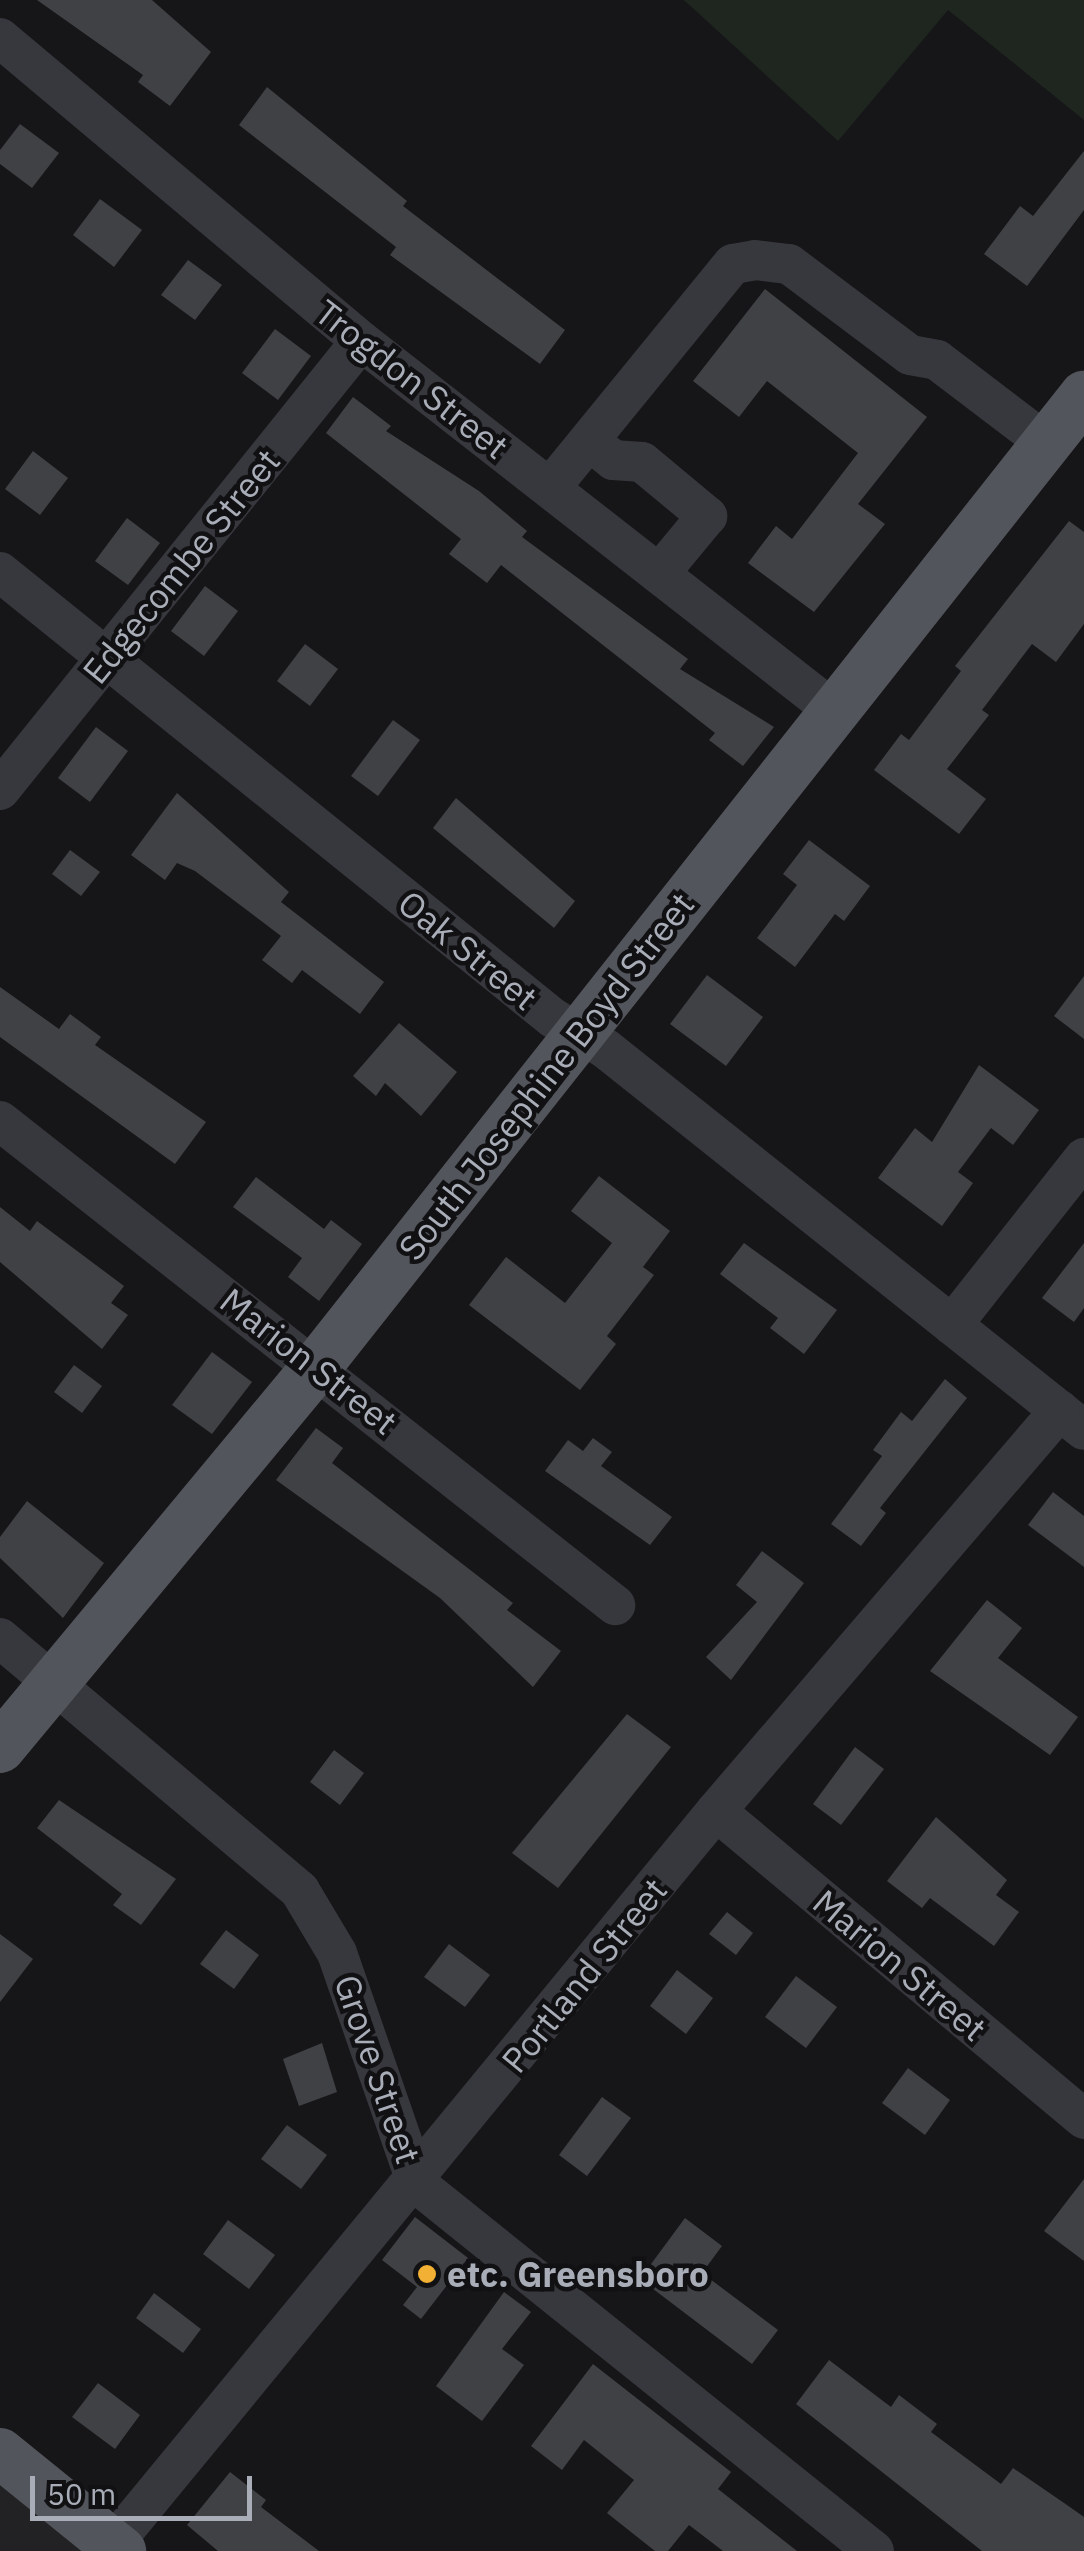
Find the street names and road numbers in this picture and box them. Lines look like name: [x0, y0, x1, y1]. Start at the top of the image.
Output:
street label: Trogdon Street: [307, 291, 517, 467]
street label: Edgecombe Street: [74, 440, 288, 692]
street label: Oak Street: [390, 881, 546, 1019]
street label: South Josephine Boyd Street: [390, 884, 702, 1268]
street label: Marion Street: [212, 1279, 406, 1443]
street label: Portland Street: [493, 1869, 675, 2081]
street label: Marion Street: [805, 1881, 995, 2049]
street label: Grove Street: [326, 1969, 430, 2169]

